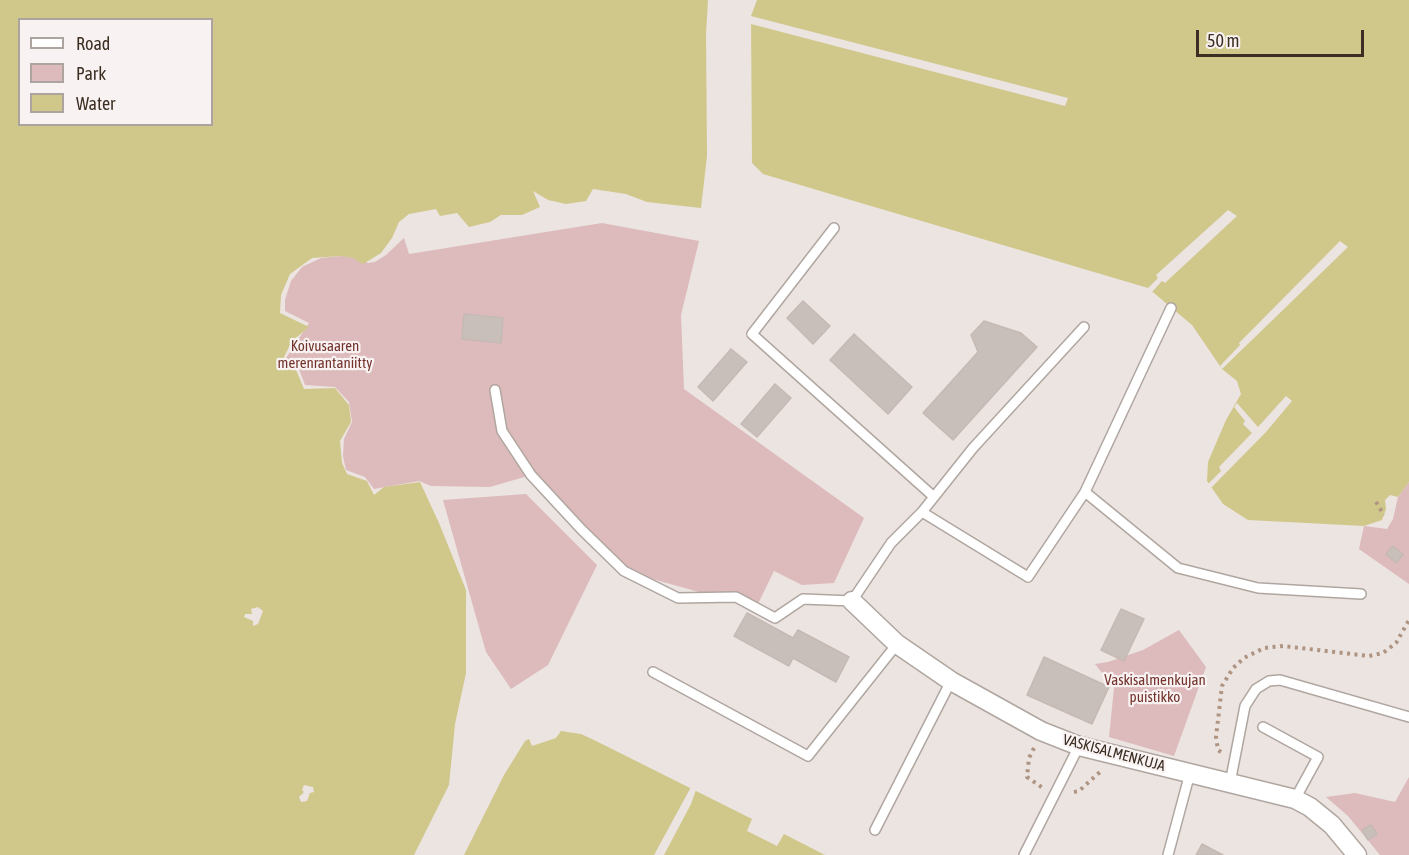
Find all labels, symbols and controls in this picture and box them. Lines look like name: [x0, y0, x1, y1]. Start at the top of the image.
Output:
legend: [18, 18, 213, 126]
scale bar: [1199, 18, 1367, 56]
text: 50 m: [1207, 30, 1239, 51]
text: Road: [76, 33, 110, 54]
text: Park: [76, 63, 106, 84]
text: Water: [76, 93, 115, 114]
park label: Koivusaaren merenrantaniitty: [278, 337, 372, 372]
park label: Vaskisalmenkujan puistikko: [1104, 671, 1206, 706]
street label: VASKISALMENKUJA: [1061, 731, 1167, 775]

